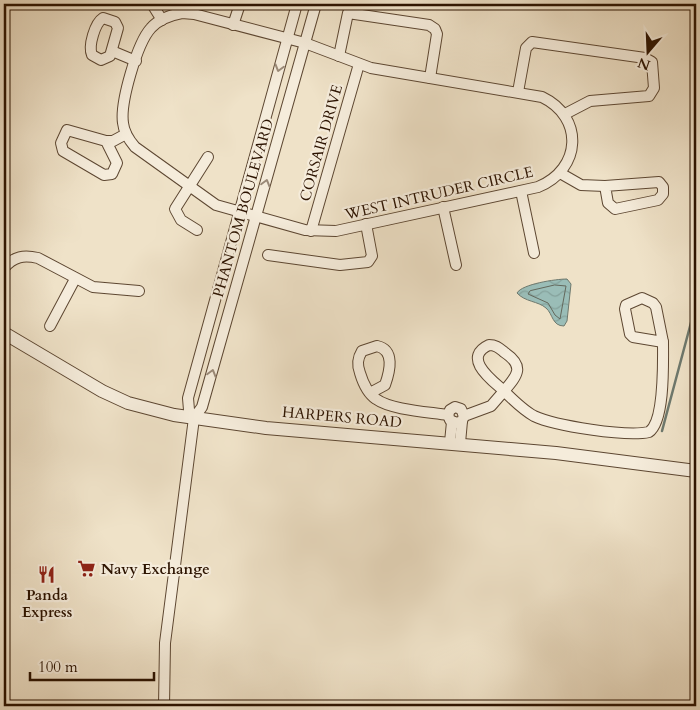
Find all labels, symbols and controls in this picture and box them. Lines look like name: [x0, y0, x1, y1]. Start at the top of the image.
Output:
north arrow: [622, 28, 672, 78]
text: N: [635, 53, 653, 75]
one-way arrow: [274, 63, 284, 71]
street label: CORSAIR DRIVE: [295, 82, 347, 204]
street label: PHANTOM BOULEVARD: [208, 116, 278, 300]
street label: WEST INTRUDER CIRCLE: [342, 162, 535, 225]
one-way arrow: [260, 180, 270, 188]
one-way arrow: [206, 370, 216, 378]
street label: HARPERS ROAD: [281, 402, 403, 432]
supermarket icon: Navy Exchange: [77, 559, 97, 579]
place label: Navy Exchange: [101, 559, 210, 579]
restaurant icon: Panda Express: [37, 564, 57, 584]
place label: Panda Express: [22, 585, 72, 622]
scale bar: [30, 650, 154, 682]
text: 100 m: [38, 657, 78, 677]

